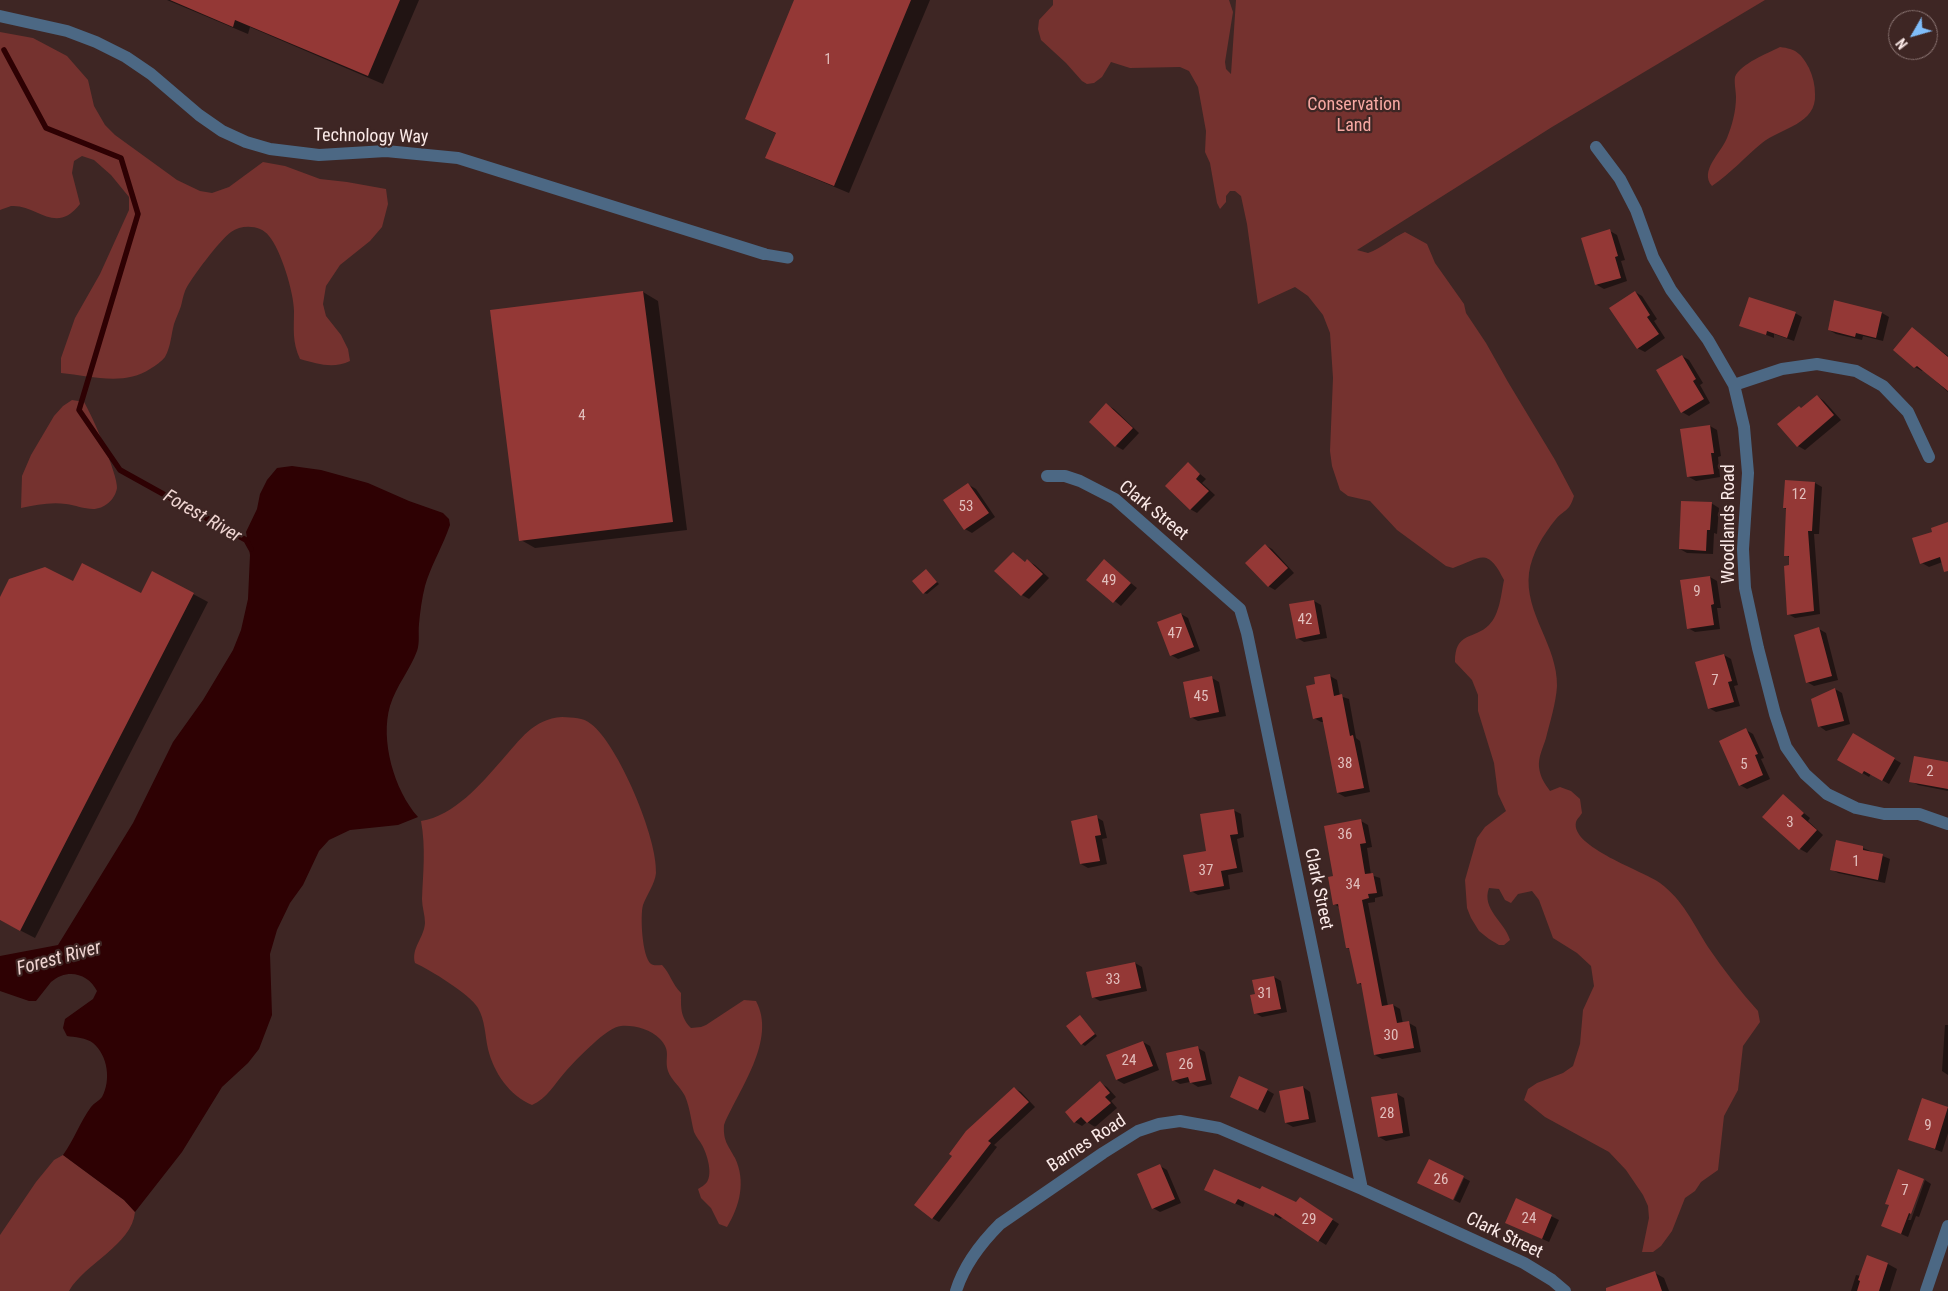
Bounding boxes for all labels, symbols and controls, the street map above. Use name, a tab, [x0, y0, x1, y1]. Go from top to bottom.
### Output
north arrow	[1888, 10, 1938, 60]
text: N	[1893, 35, 1911, 52]
house number: 1	[824, 51, 832, 69]
park label: Conservation Land	[1307, 94, 1401, 136]
street label: Technology Way	[313, 125, 429, 149]
house number: 4	[578, 407, 586, 425]
street label: Woodlands Road	[1718, 464, 1740, 584]
street label: Clark Street	[1114, 477, 1192, 545]
water label: Forest River	[159, 486, 245, 548]
house number: 12	[1792, 486, 1806, 504]
house number: 53	[959, 498, 973, 516]
house number: 49	[1102, 572, 1116, 590]
house number: 9	[1693, 583, 1701, 601]
house number: 42	[1298, 611, 1312, 629]
house number: 47	[1168, 625, 1182, 643]
house number: 7	[1711, 672, 1719, 690]
house number: 45	[1194, 688, 1208, 706]
house number: 38	[1338, 755, 1352, 773]
house number: 5	[1740, 756, 1748, 774]
house number: 2	[1926, 763, 1934, 781]
house number: 3	[1786, 814, 1794, 832]
house number: 36	[1338, 826, 1352, 844]
street label: Clark Street	[1299, 846, 1337, 932]
house number: 1	[1852, 853, 1860, 871]
house number: 37	[1199, 862, 1213, 880]
house number: 34	[1346, 876, 1360, 894]
water label: Forest River	[14, 937, 104, 981]
house number: 33	[1106, 971, 1120, 989]
house number: 31	[1258, 985, 1272, 1003]
house number: 30	[1384, 1027, 1398, 1045]
house number: 24	[1122, 1052, 1136, 1070]
house number: 26	[1179, 1056, 1193, 1074]
house number: 28	[1380, 1105, 1394, 1123]
street label: Barnes Road	[1044, 1111, 1130, 1177]
house number: 9	[1924, 1117, 1932, 1135]
house number: 26	[1434, 1171, 1448, 1189]
house number: 7	[1901, 1182, 1909, 1200]
street label: Clark Street	[1462, 1208, 1546, 1264]
house number: 24	[1522, 1210, 1536, 1228]
house number: 29	[1302, 1211, 1316, 1229]

